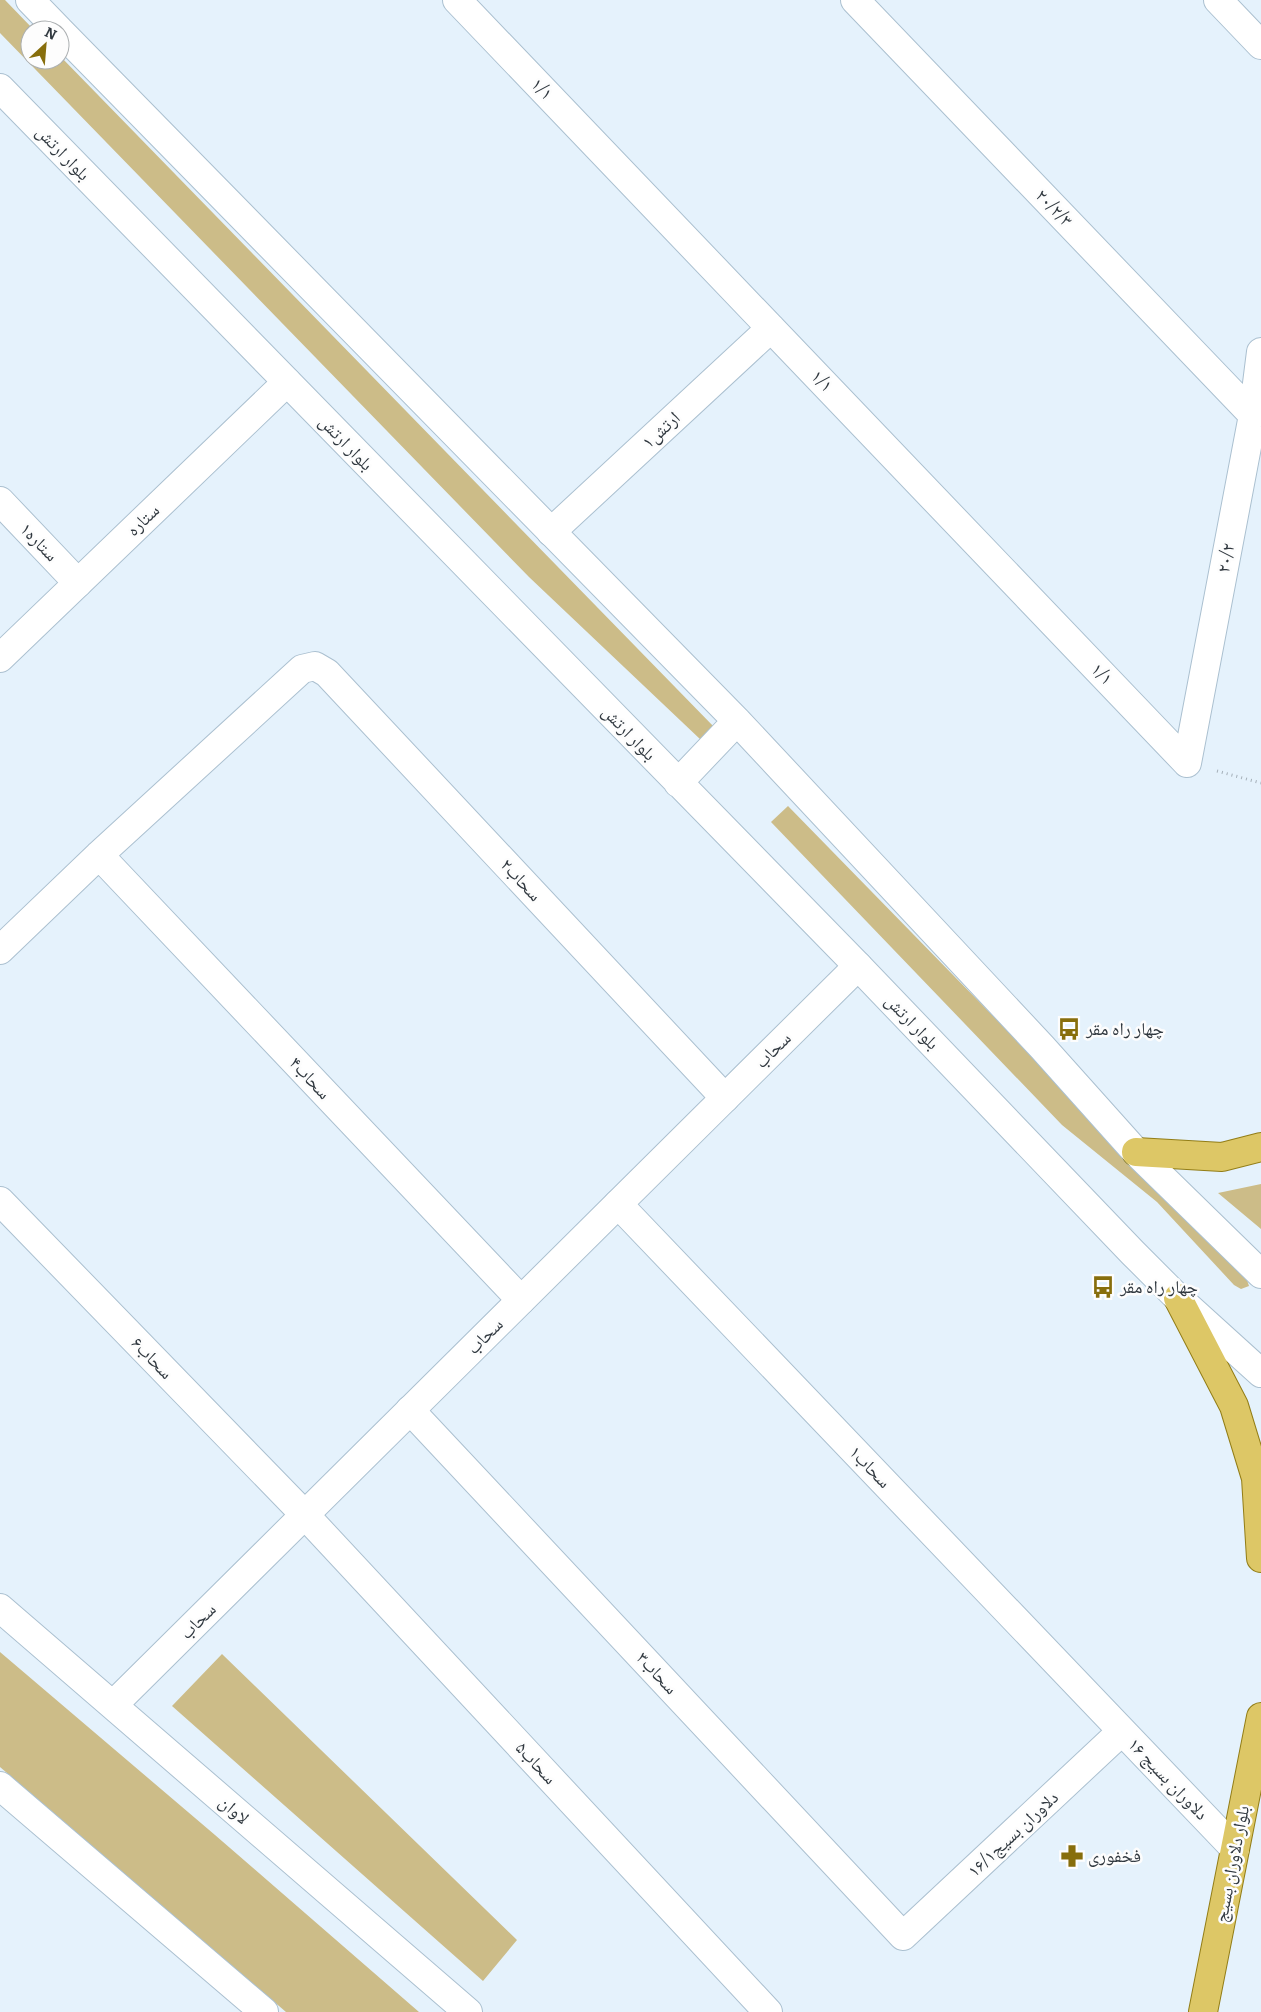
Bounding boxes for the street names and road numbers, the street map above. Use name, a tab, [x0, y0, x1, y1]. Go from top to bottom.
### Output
street label: ۱/۱	[527, 74, 557, 104]
street label: بلوار ارتش	[31, 121, 95, 185]
street label: ۲۰/۲/۳	[1031, 185, 1077, 231]
street label: ۱/۱	[807, 366, 837, 396]
street label: ارتش۱	[637, 407, 685, 453]
street label: بلوار ارتش	[314, 411, 378, 475]
street label: ستاره	[122, 499, 164, 541]
street label: ۱ستاره	[15, 518, 63, 566]
street label: ۲۰/۲	[1212, 541, 1240, 575]
street label: ۱/۱	[1087, 659, 1117, 689]
street label: بلوار ارتش	[597, 701, 661, 765]
street label: ۲سحاب	[496, 854, 546, 906]
street label: بلوار ارتش	[880, 990, 944, 1054]
street label: سحاب	[750, 1027, 796, 1073]
street label: ۴سحاب	[285, 1052, 335, 1104]
street label: سحاب	[462, 1313, 508, 1359]
street label: ۶سحاب	[127, 1332, 177, 1384]
street label: ۱سحاب	[845, 1441, 895, 1493]
street label: سحاب	[175, 1598, 221, 1644]
street label: ۳سحاب	[632, 1647, 682, 1699]
street label: دلاوران بسیج ۱۶	[1123, 1733, 1213, 1825]
street label: ۵سحاب	[511, 1737, 561, 1789]
street label: دلاوران بسیج۱۶/۱	[963, 1786, 1064, 1882]
street label: لاوان	[214, 1791, 254, 1829]
street label: بلوار دلاوران بسیج	[1210, 1804, 1255, 1924]

